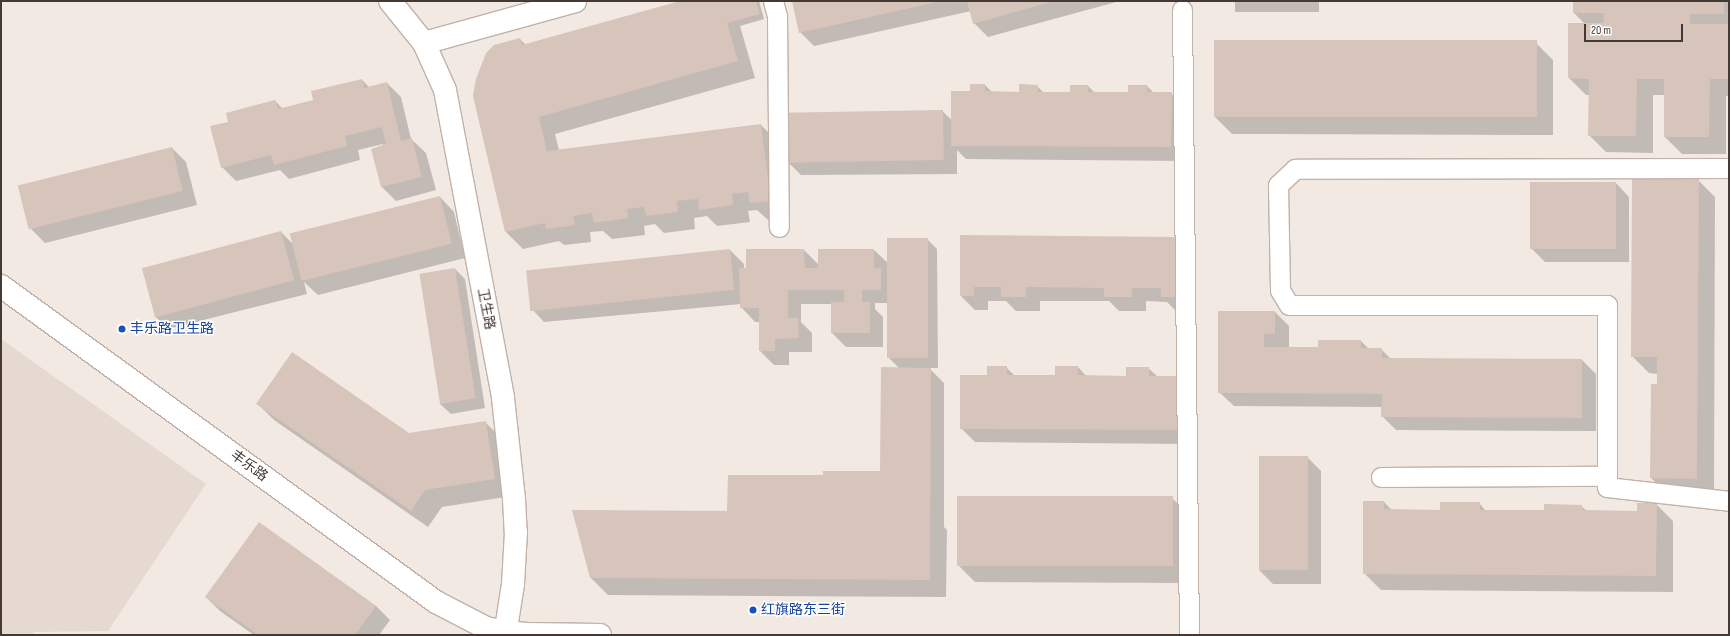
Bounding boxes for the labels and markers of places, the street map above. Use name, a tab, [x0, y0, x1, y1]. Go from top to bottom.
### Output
place label: 丰乐路卫生路	[130, 321, 214, 337]
marker: 丰乐路卫生路	[117, 324, 127, 334]
place label: 红旗路东三街	[761, 602, 845, 618]
marker: 红旗路东三街	[748, 605, 758, 615]

